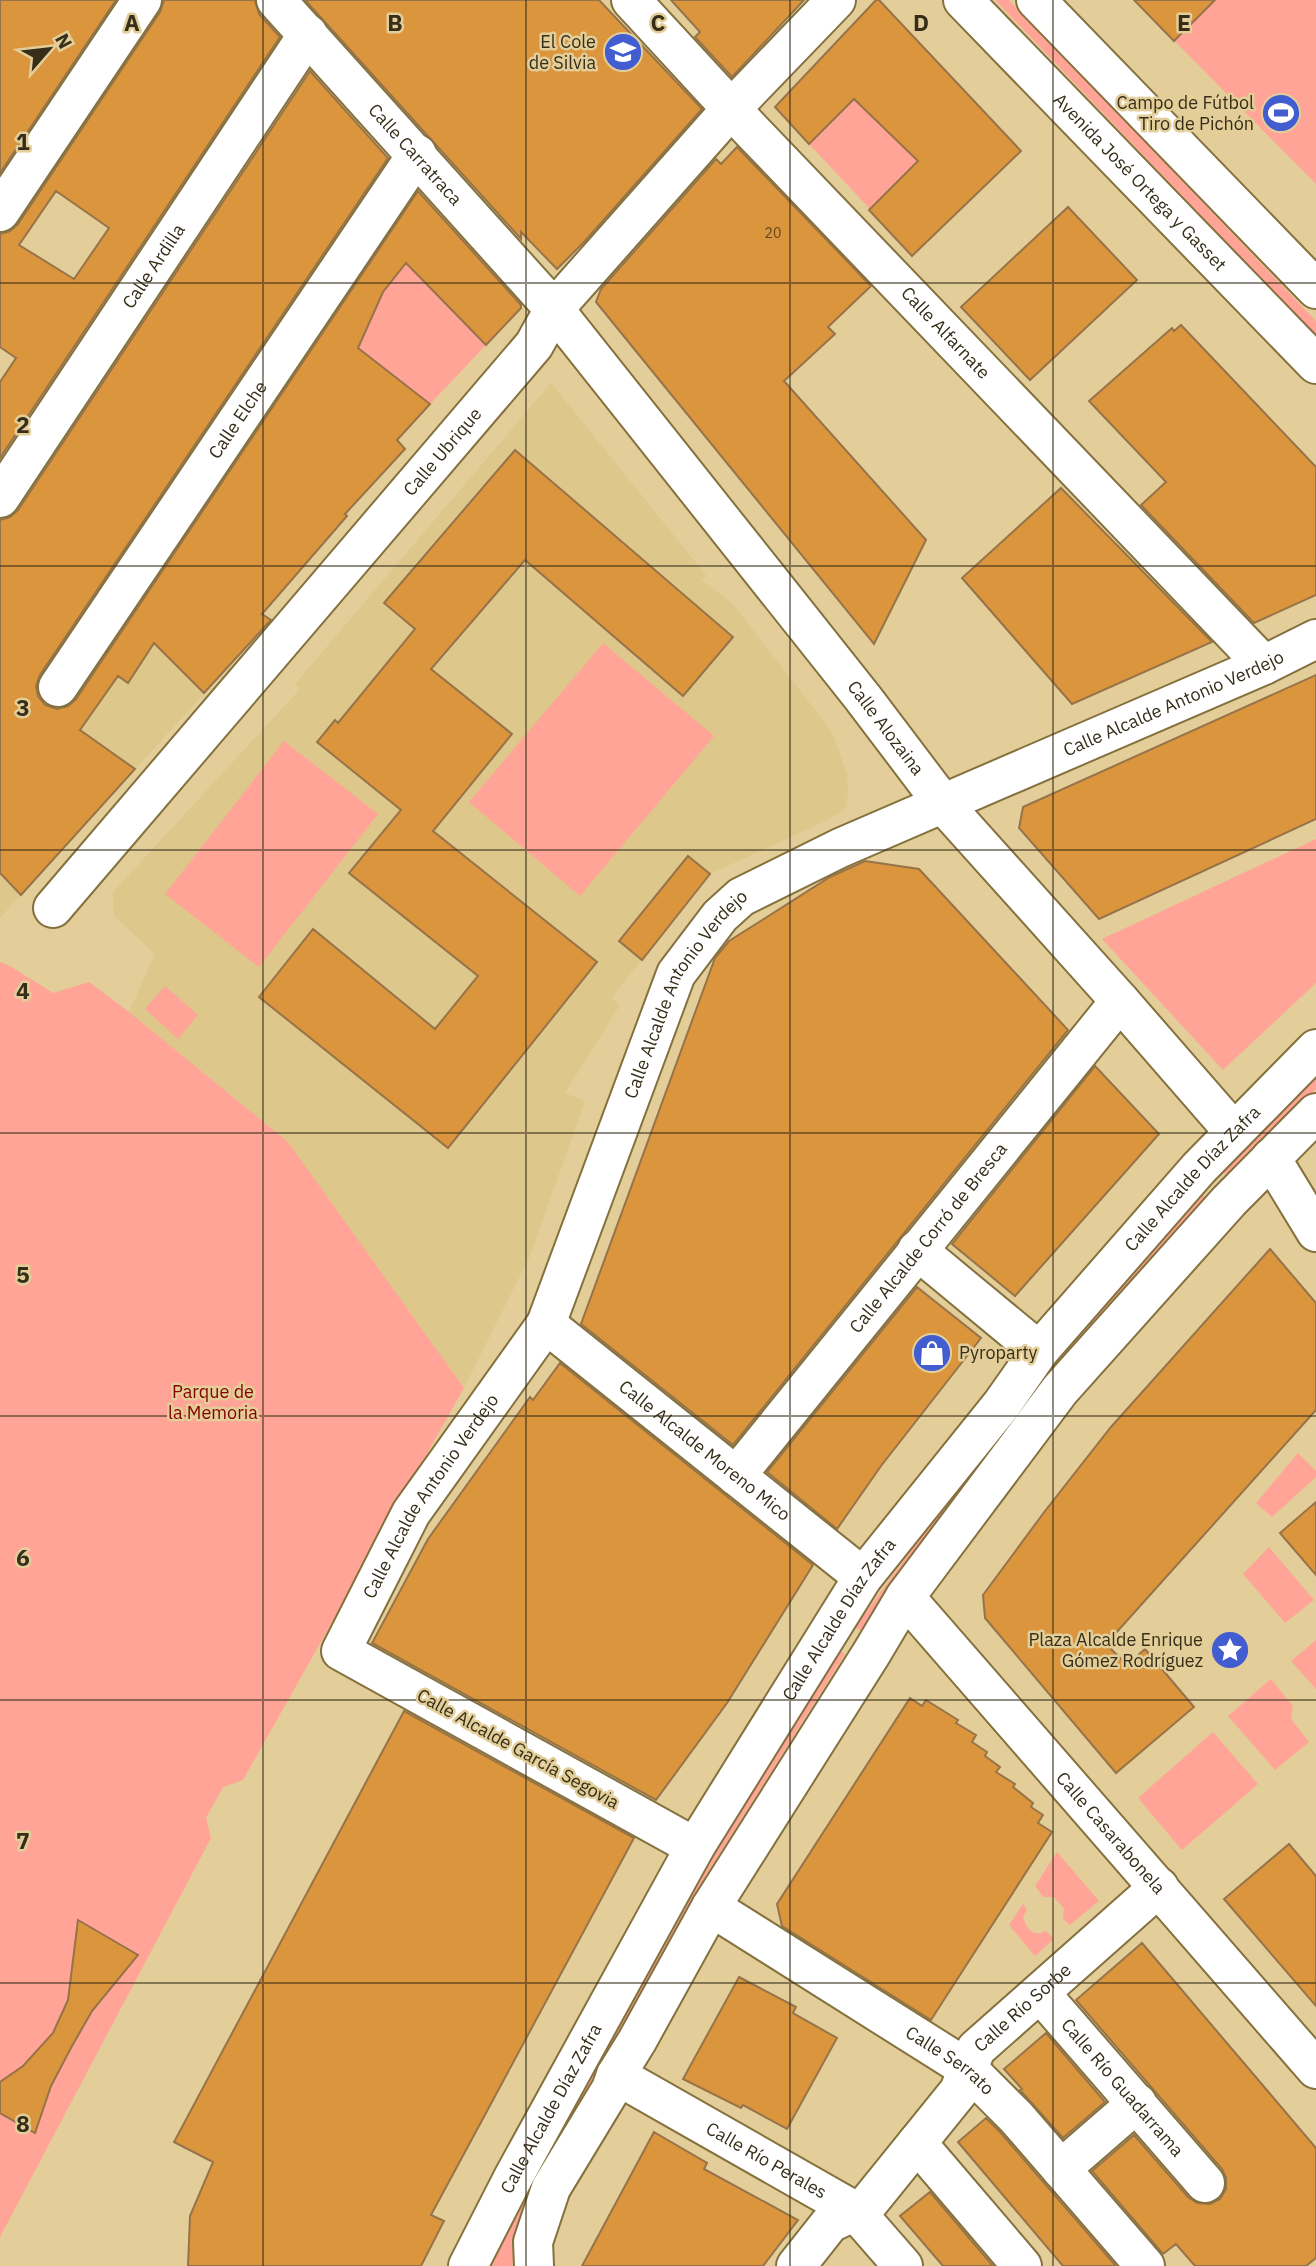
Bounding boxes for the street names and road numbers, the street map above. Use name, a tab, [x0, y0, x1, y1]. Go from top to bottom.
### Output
street label: Avenida José Ortega y Gasset	[1049, 88, 1232, 276]
street label: Calle Carratraca	[364, 98, 468, 210]
street label: Calle Ardilla	[117, 219, 190, 313]
street label: Calle Alfarnate	[896, 282, 996, 384]
street label: Calle Elche	[203, 376, 272, 463]
street label: Calle Ubrique	[398, 402, 487, 500]
street label: Calle Alcalde Antonio Verdejo	[1060, 645, 1287, 761]
street label: Calle Alozaina	[842, 676, 930, 780]
street label: Calle Alcalde Antonio Verdejo	[619, 885, 752, 1102]
street label: Calle Alcalde Díaz Zafra	[1119, 1100, 1265, 1256]
street label: Calle Alcalde Corró de Bresca	[844, 1138, 1012, 1338]
street label: Calle Alcalde Moreno Mico	[614, 1375, 795, 1526]
street label: Calle Alcalde Antonio Verdejo	[358, 1389, 504, 1602]
street label: Calle Alcalde Díaz Zafra	[777, 1533, 901, 1705]
street label: Calle Alcalde García Segovia	[413, 1683, 624, 1814]
street label: Calle Casarabonela	[1051, 1767, 1171, 1899]
street label: Calle Río Sorbe	[969, 1958, 1076, 2057]
street label: Calle Río Guadarrama	[1056, 2013, 1189, 2161]
street label: Calle Alcalde Díaz Zafra	[495, 2019, 607, 2197]
street label: Calle Serrato	[901, 2021, 999, 2100]
street label: Calle Río Perales	[702, 2117, 831, 2204]

